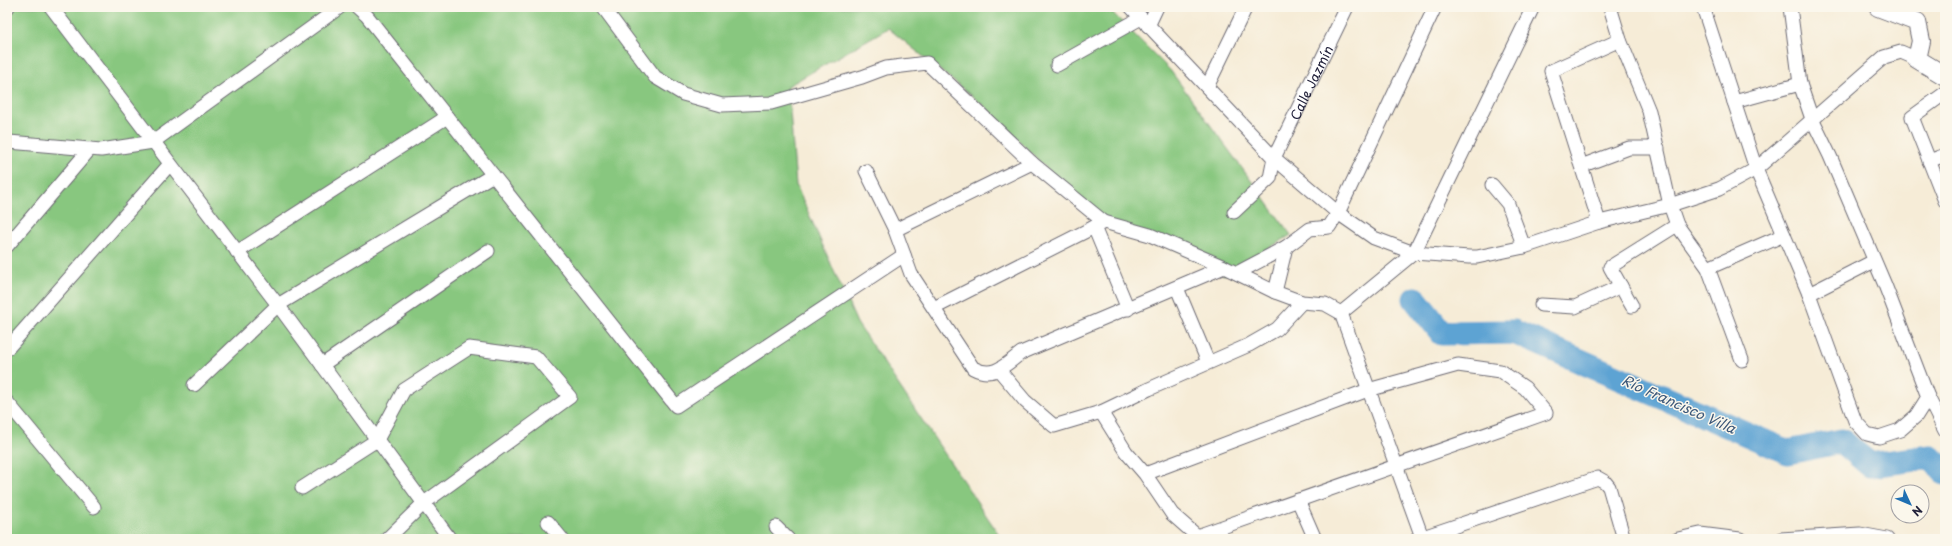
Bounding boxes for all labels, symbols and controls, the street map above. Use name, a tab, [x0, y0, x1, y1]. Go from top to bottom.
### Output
street label: Calle Jazmín	[1284, 42, 1337, 123]
water label: Río Francisco Villa	[1619, 369, 1740, 439]
north arrow	[1890, 484, 1930, 524]
text: N	[1908, 502, 1927, 521]

